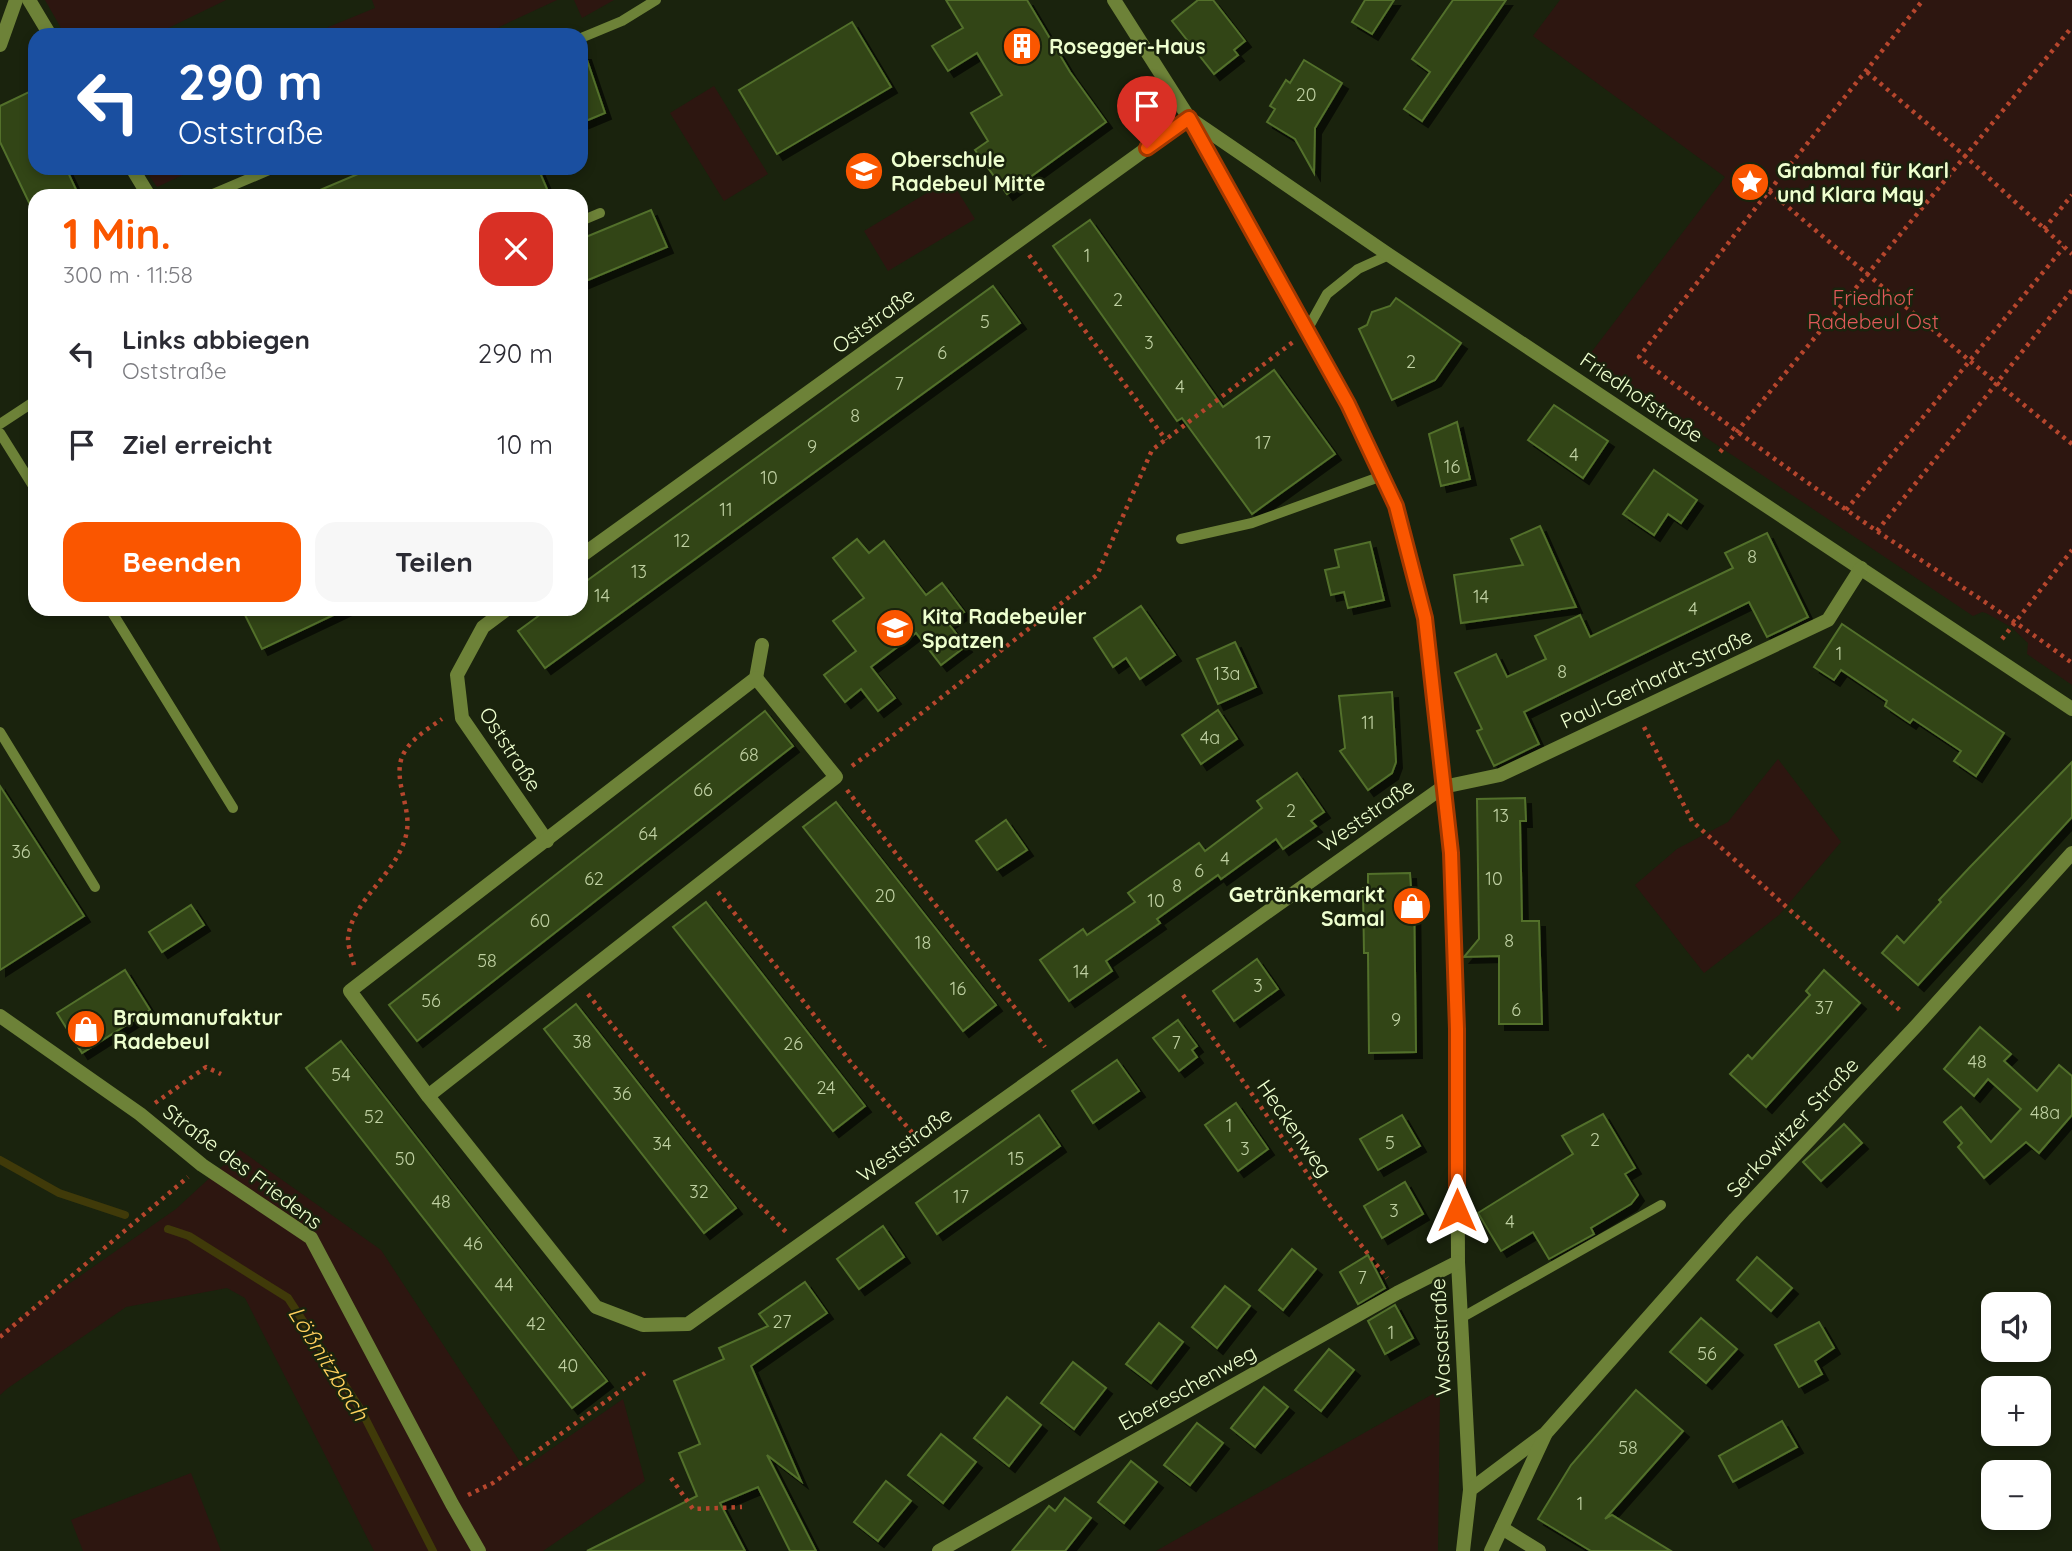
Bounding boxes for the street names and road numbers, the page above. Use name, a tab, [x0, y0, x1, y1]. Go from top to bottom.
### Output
street label: Oststraße	[827, 281, 919, 359]
street label: Friedhofstraße	[1575, 346, 1709, 448]
street label: Paul-Gerhardt-Straße	[1556, 622, 1756, 734]
street label: Oststraße	[474, 702, 548, 796]
street label: Weststraße	[1313, 772, 1419, 858]
street label: Serkowitzer Straße	[1720, 1052, 1864, 1202]
street label: Heckenweg	[1252, 1074, 1338, 1182]
street label: Straße des Friedens	[158, 1098, 328, 1234]
street label: Weststraße	[851, 1101, 957, 1187]
street label: Wasastraße	[1424, 1278, 1456, 1396]
street label: Ebereschenweg	[1114, 1338, 1260, 1436]

